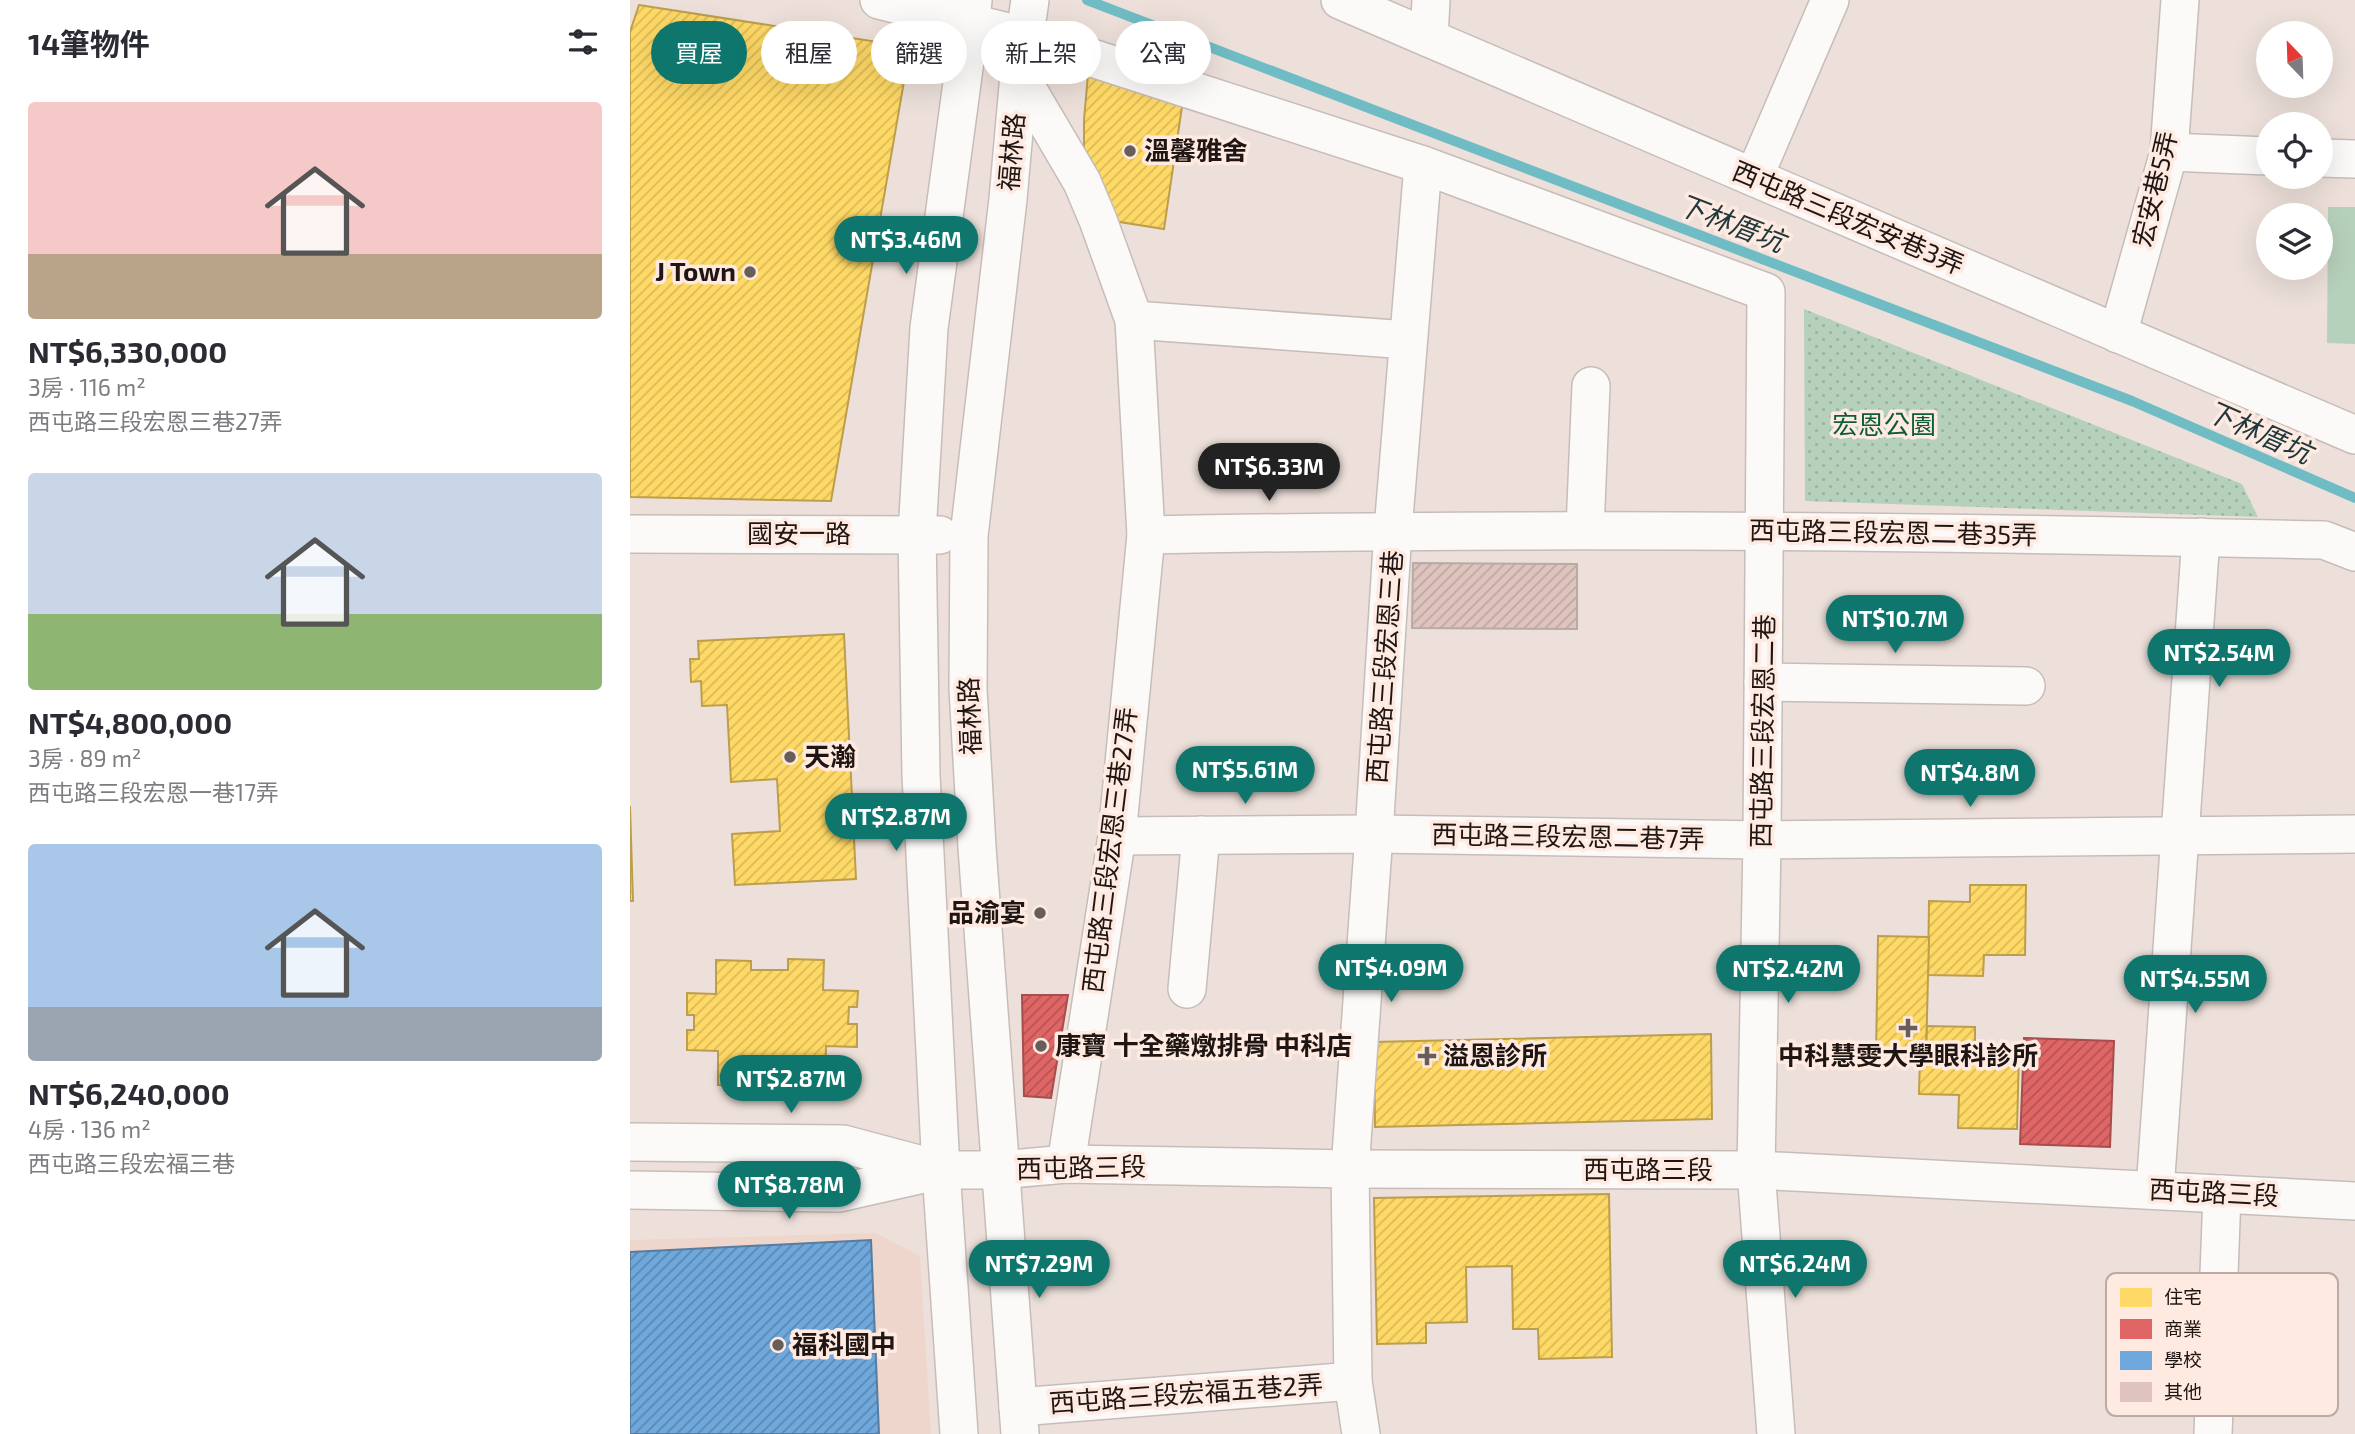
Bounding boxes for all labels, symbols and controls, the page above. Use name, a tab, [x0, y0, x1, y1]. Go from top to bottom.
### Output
chip: 買屋	[651, 21, 747, 84]
chip: 租屋	[761, 21, 857, 84]
chip: 篩選	[871, 21, 967, 84]
chip: 新上架	[981, 21, 1101, 84]
chip: 公寓	[1115, 21, 1211, 84]
north arrow	[2256, 21, 2333, 98]
map controls	[2256, 21, 2333, 280]
icon: filters	[564, 23, 602, 61]
text: 14筆物件	[28, 25, 150, 61]
street label: 福林路	[992, 112, 1029, 192]
button: locate	[2256, 112, 2333, 189]
street label: 宏安巷5弄	[2125, 128, 2182, 250]
place label: 溫馨雅舍	[1144, 134, 1248, 165]
marker: 溫馨雅舍	[1122, 143, 1138, 159]
icon: home	[252, 148, 378, 274]
street label: 西屯路三段宏安巷3弄	[1728, 154, 1969, 279]
water label: 下林厝坑	[1673, 186, 1793, 259]
button: layers	[2256, 203, 2333, 280]
pin: NT$3.46M	[834, 216, 978, 276]
text: NT$3.46M	[850, 225, 962, 253]
place label: J Town	[655, 255, 736, 286]
marker: J Town	[742, 264, 758, 280]
text: NT$6,330,000	[28, 333, 227, 369]
text: 3房 · 116 m²	[28, 373, 146, 401]
water label: 下林厝坑	[2201, 393, 2321, 471]
text: 西屯路三段宏恩三巷27弄	[28, 407, 283, 435]
park label: 宏恩公園	[1832, 408, 1936, 439]
pin: NT$6.33M	[1197, 444, 1341, 503]
text: NT$6.33M	[1214, 452, 1324, 480]
street label: 西屯路三段宏恩二巷35弄	[1749, 513, 2037, 550]
street label: 國安一路	[747, 517, 851, 548]
icon: home	[252, 519, 378, 645]
street label: 西屯路三段宏恩三巷	[1360, 549, 1407, 785]
pin: NT$10.7M	[1823, 596, 1967, 655]
text: NT$10.7M	[1842, 604, 1948, 632]
street label: 西屯路三段宏恩二巷	[1744, 614, 1779, 848]
pin: NT$2.54M	[2147, 630, 2291, 689]
text: NT$2.54M	[2163, 638, 2275, 666]
street label: 福林路	[952, 677, 985, 756]
text: NT$4,800,000	[28, 704, 232, 740]
street label: 西屯路三段宏恩三巷27弄	[1076, 705, 1141, 995]
place label: 天瀚	[804, 740, 856, 771]
text: 3房 · 89 m²	[28, 744, 141, 772]
pin: NT$5.61M	[1173, 746, 1317, 806]
marker: 天瀚	[782, 749, 798, 765]
pin: NT$4.8M	[1905, 750, 2035, 809]
text: NT$5.61M	[1192, 755, 1298, 783]
text: NT$4.8M	[1920, 758, 2020, 786]
text: 西屯路三段宏恩一巷17弄	[28, 778, 279, 806]
pin: NT$2.87M	[824, 794, 968, 853]
text: NT$2.87M	[841, 802, 951, 830]
street label: 西屯路三段宏恩二巷7弄	[1431, 818, 1705, 853]
icon: home	[252, 890, 378, 1016]
place label: 品渝宴	[948, 896, 1026, 927]
marker: 品渝宴	[1032, 905, 1048, 921]
pin: NT$4.09M	[1319, 944, 1463, 1004]
pin: NT$2.42M	[1716, 946, 1860, 1005]
text: NT$4.09M	[1334, 953, 1448, 981]
text: NT$2.42M	[1732, 954, 1844, 982]
pin: NT$4.55M	[2123, 956, 2267, 1015]
text: NT$4.55M	[2140, 964, 2250, 992]
marker: 中科慧雯大學眼科診所	[1898, 1018, 1918, 1038]
place label: 康寶 十全藥燉排骨 中科店	[1055, 1029, 1352, 1060]
marker: 康寶 十全藥燉排骨 中科店	[1033, 1038, 1049, 1054]
place label: 溢恩診所	[1443, 1039, 1547, 1070]
place label: 中科慧雯大學眼科診所	[1778, 1039, 2038, 1070]
marker: 溢恩診所	[1417, 1046, 1437, 1066]
pin: NT$2.87M	[719, 1056, 863, 1115]
text: NT$2.87M	[736, 1064, 846, 1092]
text: NT$6,240,000	[28, 1075, 230, 1111]
text: 4房 · 136 m²	[28, 1115, 151, 1143]
text: 西屯路三段宏福三巷	[28, 1149, 235, 1177]
street label: 西屯路三段	[1016, 1150, 1146, 1183]
street label: 西屯路三段	[1583, 1153, 1713, 1184]
pin: NT$8.78M	[717, 1162, 861, 1221]
text: NT$8.78M	[734, 1170, 844, 1198]
street label: 西屯路三段	[2148, 1173, 2280, 1210]
pin: NT$7.29M	[967, 1240, 1111, 1300]
pin: NT$6.24M	[1723, 1240, 1867, 1300]
text: NT$7.29M	[985, 1249, 1093, 1277]
text: NT$6.24M	[1739, 1249, 1851, 1277]
legend	[2106, 1273, 2338, 1416]
text: 住宅	[2164, 1285, 2202, 1308]
text: 商業	[2164, 1317, 2202, 1340]
place label: 福科國中	[792, 1328, 896, 1359]
marker: 福科國中	[770, 1337, 786, 1353]
text: 學校	[2164, 1348, 2202, 1371]
street label: 西屯路三段宏福五巷2弄	[1048, 1367, 1324, 1418]
text: 其他	[2164, 1380, 2202, 1403]

